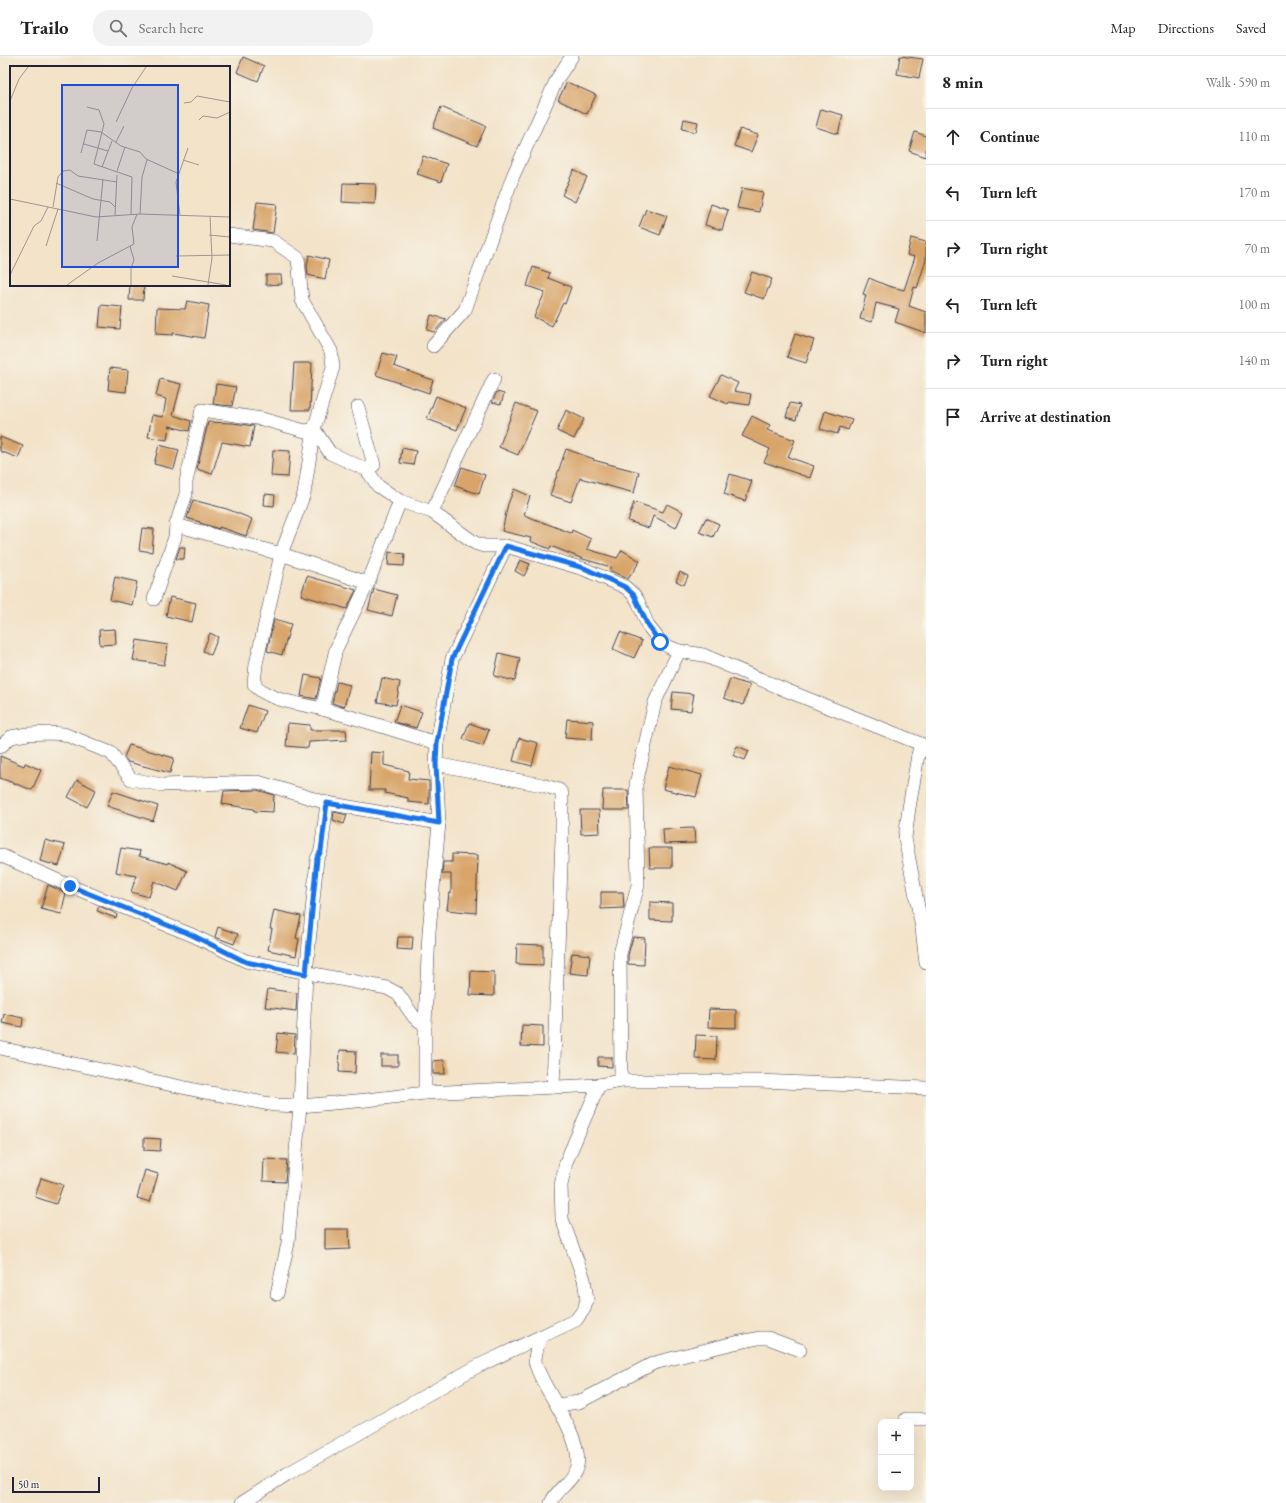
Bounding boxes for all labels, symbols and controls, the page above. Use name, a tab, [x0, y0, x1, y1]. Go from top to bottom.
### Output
search box	[93, 10, 373, 46]
text: Trailo	[20, 15, 69, 40]
icon: search	[107, 17, 129, 39]
text: Search here	[139, 18, 204, 37]
text: Map	[1110, 19, 1136, 37]
text: Directions	[1158, 19, 1214, 37]
text: Saved	[1236, 19, 1266, 37]
inset map	[10, 66, 230, 286]
text: 8 min	[942, 71, 983, 93]
text: Walk · 590 m	[1206, 74, 1270, 91]
icon: ahead	[942, 126, 964, 148]
text: Continue	[980, 127, 1040, 146]
text: 110 m	[1239, 128, 1270, 145]
icon: left	[942, 182, 964, 204]
text: Turn left	[980, 183, 1037, 202]
text: 170 m	[1239, 184, 1270, 201]
icon: right	[942, 238, 964, 260]
text: Turn right	[980, 239, 1048, 258]
text: 70 m	[1245, 240, 1270, 257]
icon: left	[942, 294, 964, 316]
text: Turn left	[980, 295, 1037, 314]
text: 100 m	[1239, 296, 1270, 313]
icon: right	[942, 350, 964, 372]
text: Turn right	[980, 351, 1048, 370]
text: 140 m	[1239, 352, 1270, 369]
icon: arrive	[942, 406, 964, 428]
text: Arrive at destination	[980, 407, 1111, 426]
route start	[651, 633, 669, 651]
route end	[61, 877, 79, 895]
map controls	[878, 1419, 914, 1491]
button: +	[878, 1419, 914, 1455]
button: −	[878, 1455, 914, 1491]
scale bar	[12, 1475, 100, 1494]
text: 50 m	[18, 1477, 39, 1491]

